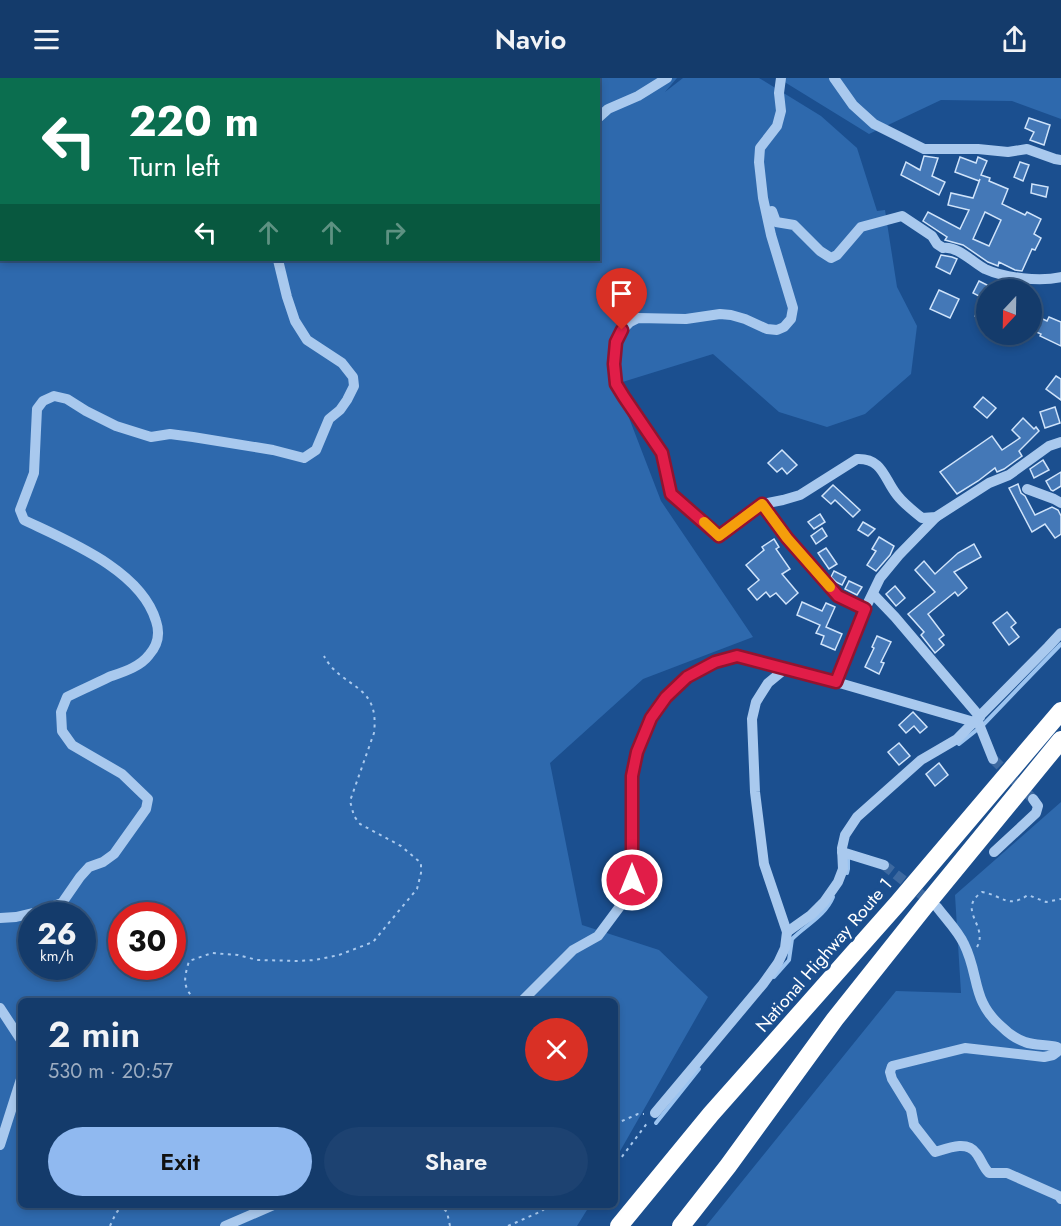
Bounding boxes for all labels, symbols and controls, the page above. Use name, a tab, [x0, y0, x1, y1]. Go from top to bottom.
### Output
text: Navio	[495, 20, 566, 59]
icon: menu	[30, 23, 63, 56]
icon: share	[998, 23, 1031, 56]
text: 220 m	[129, 91, 259, 152]
icon: left	[30, 102, 108, 180]
text: Turn left	[129, 147, 219, 186]
icon: left	[189, 216, 222, 249]
icon: ahead	[252, 216, 285, 249]
icon: ahead	[315, 216, 348, 249]
icon: right	[378, 216, 411, 249]
pin	[596, 268, 647, 330]
icon: arrive	[605, 277, 638, 310]
north arrow	[976, 279, 1042, 345]
map controls	[976, 279, 1042, 345]
position arrow	[600, 848, 664, 912]
street label: National Highway Route 1	[750, 872, 898, 1038]
speed limit sign: 30	[108, 902, 186, 980]
text: 26	[37, 912, 77, 955]
text: km/h	[40, 945, 74, 967]
text: 2 min	[48, 1008, 140, 1060]
button: close	[525, 1018, 588, 1081]
text: 530 m · 20:57	[48, 1057, 173, 1086]
button: Exit	[48, 1127, 312, 1196]
button: Share	[324, 1127, 588, 1196]

